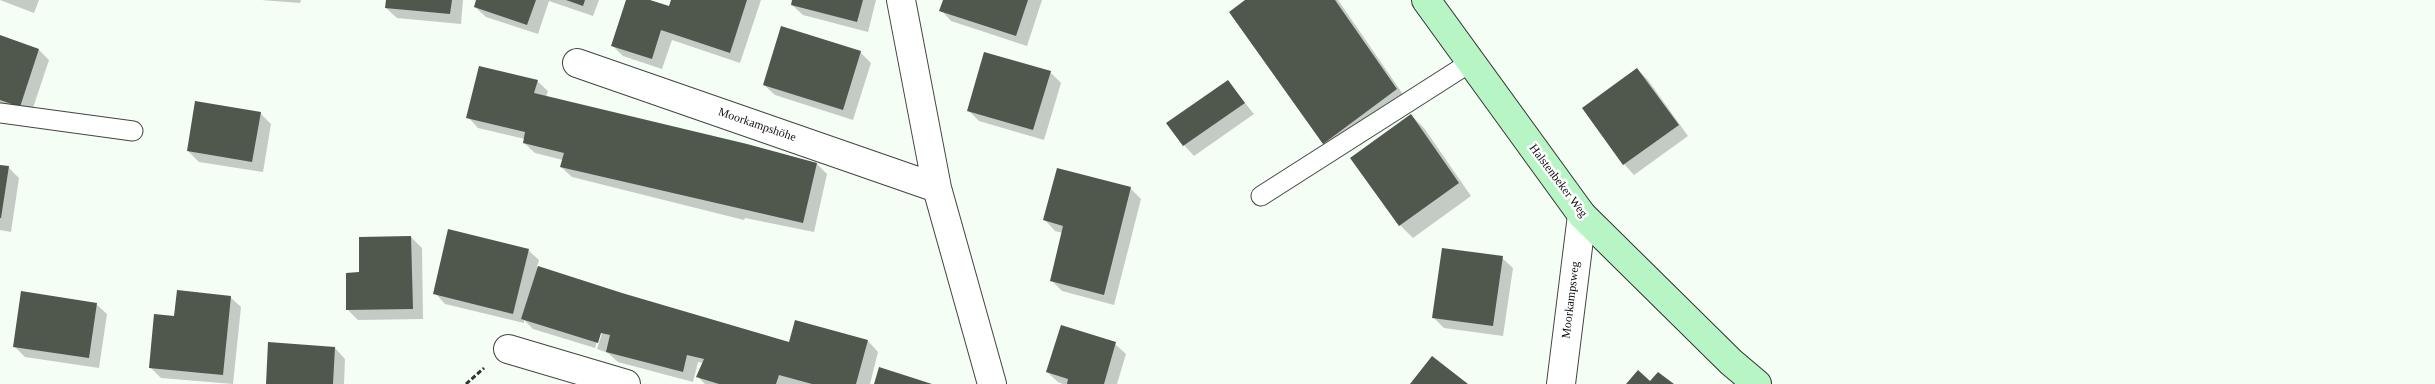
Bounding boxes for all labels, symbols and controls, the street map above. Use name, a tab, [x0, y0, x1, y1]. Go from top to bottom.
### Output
street label: Moorkampshöhe	[716, 105, 798, 145]
street label: Halstenbeker Weg	[1526, 142, 1590, 220]
street label: Moorkampsweg	[1559, 260, 1583, 340]

